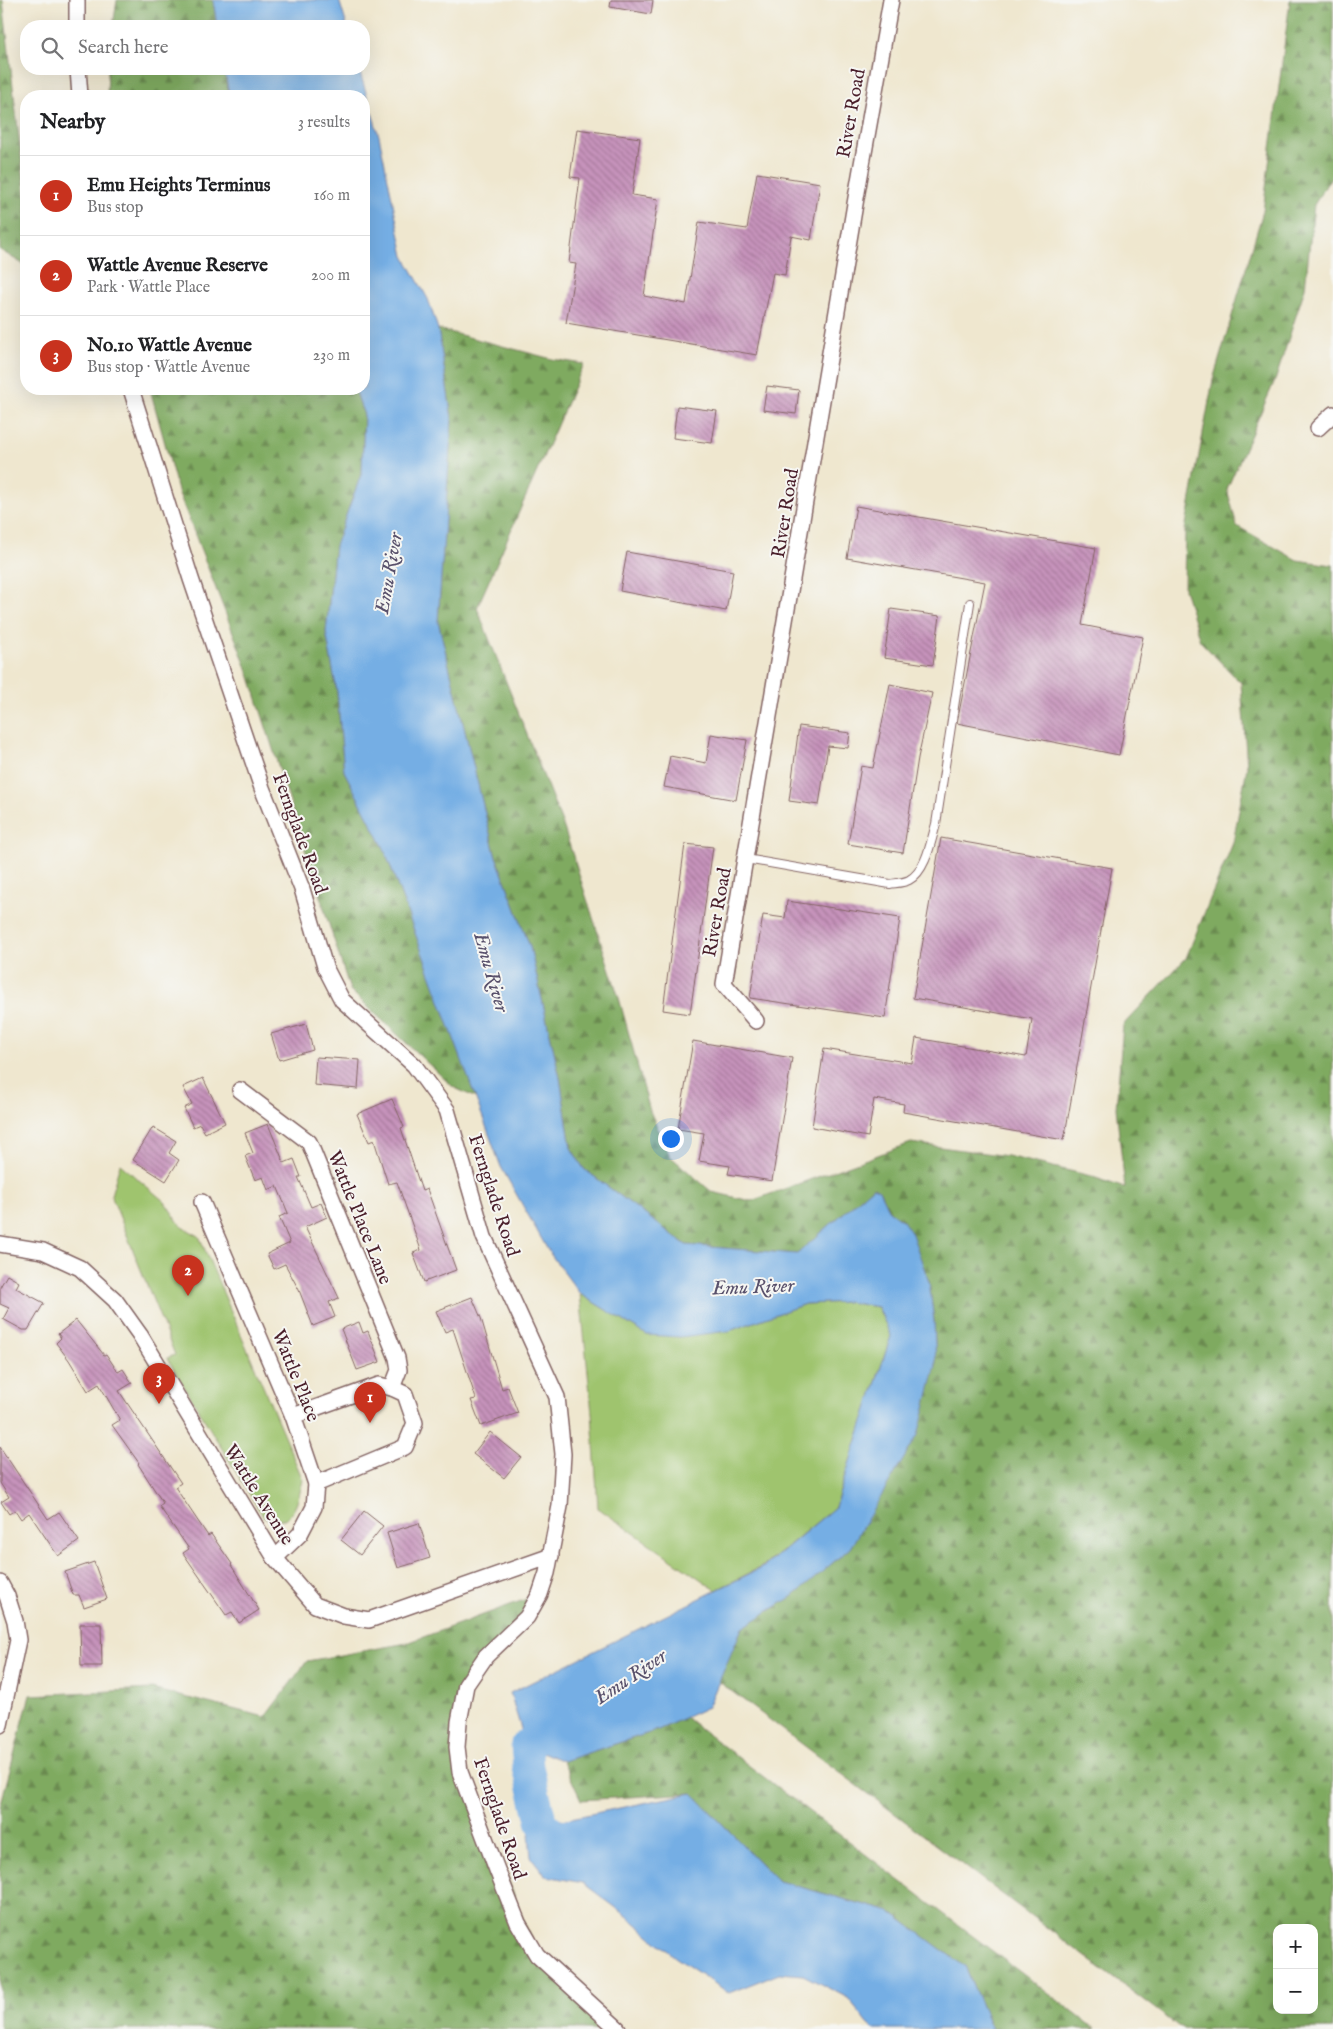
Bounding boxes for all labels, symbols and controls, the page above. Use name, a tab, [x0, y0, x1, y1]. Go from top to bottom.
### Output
search box	[20, 20, 370, 75]
icon: search	[38, 34, 66, 62]
text: Search here	[78, 36, 169, 60]
street label: River Road	[832, 66, 872, 160]
text: Nearby	[40, 109, 105, 136]
text: 3 results	[298, 113, 350, 133]
text: Emu Heights Terminus	[87, 174, 270, 198]
text: 1	[53, 186, 59, 206]
text: 160 m	[314, 186, 350, 206]
text: Bus stop	[87, 198, 143, 218]
text: Wattle Avenue Reserve	[87, 254, 268, 278]
text: 2	[52, 266, 60, 286]
text: 200 m	[311, 266, 350, 286]
text: Park · Wattle Place	[87, 278, 210, 298]
text: No.10 Wattle Avenue	[87, 334, 252, 358]
text: 3	[53, 346, 59, 366]
text: 230 m	[313, 346, 350, 366]
text: Bus stop · Wattle Avenue	[87, 358, 250, 378]
street label: River Road	[767, 466, 805, 560]
water label: Emu River	[370, 529, 409, 617]
street label: Fernglade Road	[266, 770, 332, 898]
street label: River Road	[698, 865, 738, 959]
water label: Emu River	[467, 929, 514, 1016]
your location	[658, 1126, 684, 1152]
street label: Fernglade Road	[462, 1131, 524, 1261]
street label: Wattle Place Lane	[321, 1147, 397, 1288]
pin: 2	[172, 1255, 204, 1296]
water label: Emu River	[711, 1274, 796, 1301]
street label: Wattle Place	[266, 1326, 325, 1426]
pin: 3	[143, 1363, 175, 1404]
pin: 1	[354, 1382, 386, 1423]
street label: Wattle Avenue	[218, 1440, 299, 1550]
water label: Emu River	[589, 1643, 673, 1711]
street label: Fernglade Road	[467, 1755, 531, 1884]
map controls	[1273, 1924, 1318, 2014]
button: +	[1273, 1924, 1318, 1969]
button: −	[1273, 1969, 1318, 2014]

